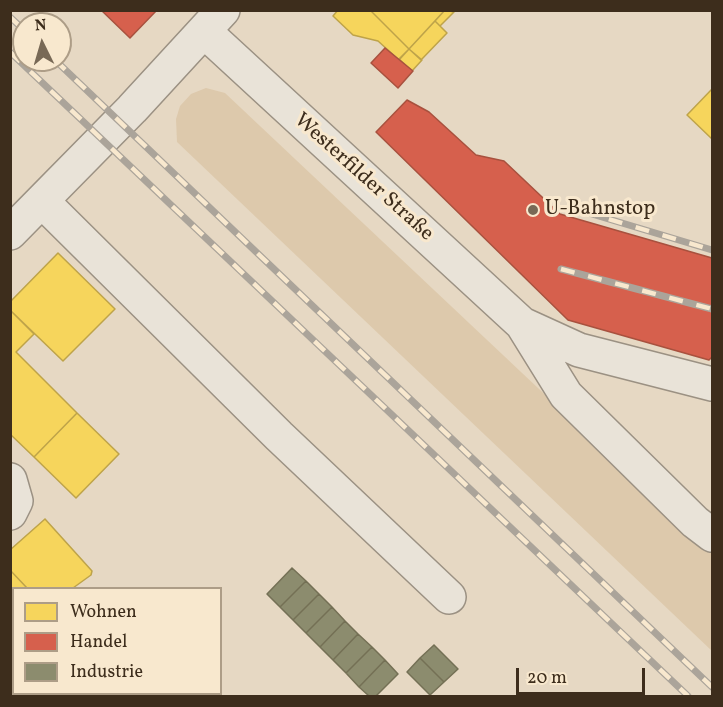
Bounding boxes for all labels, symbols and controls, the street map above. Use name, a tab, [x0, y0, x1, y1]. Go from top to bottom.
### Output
north arrow	[12, 12, 72, 72]
text: N	[34, 15, 47, 38]
street label: Westerfilder Straße	[288, 109, 438, 247]
place label: U-Bahnstop	[545, 197, 655, 223]
marker: U-Bahnstop	[526, 203, 540, 217]
legend	[12, 587, 222, 695]
text: Wohnen	[70, 600, 137, 625]
text: Handel	[70, 630, 127, 655]
scale bar	[519, 656, 648, 694]
text: Industrie	[70, 660, 143, 685]
text: 20 m	[527, 666, 567, 691]

